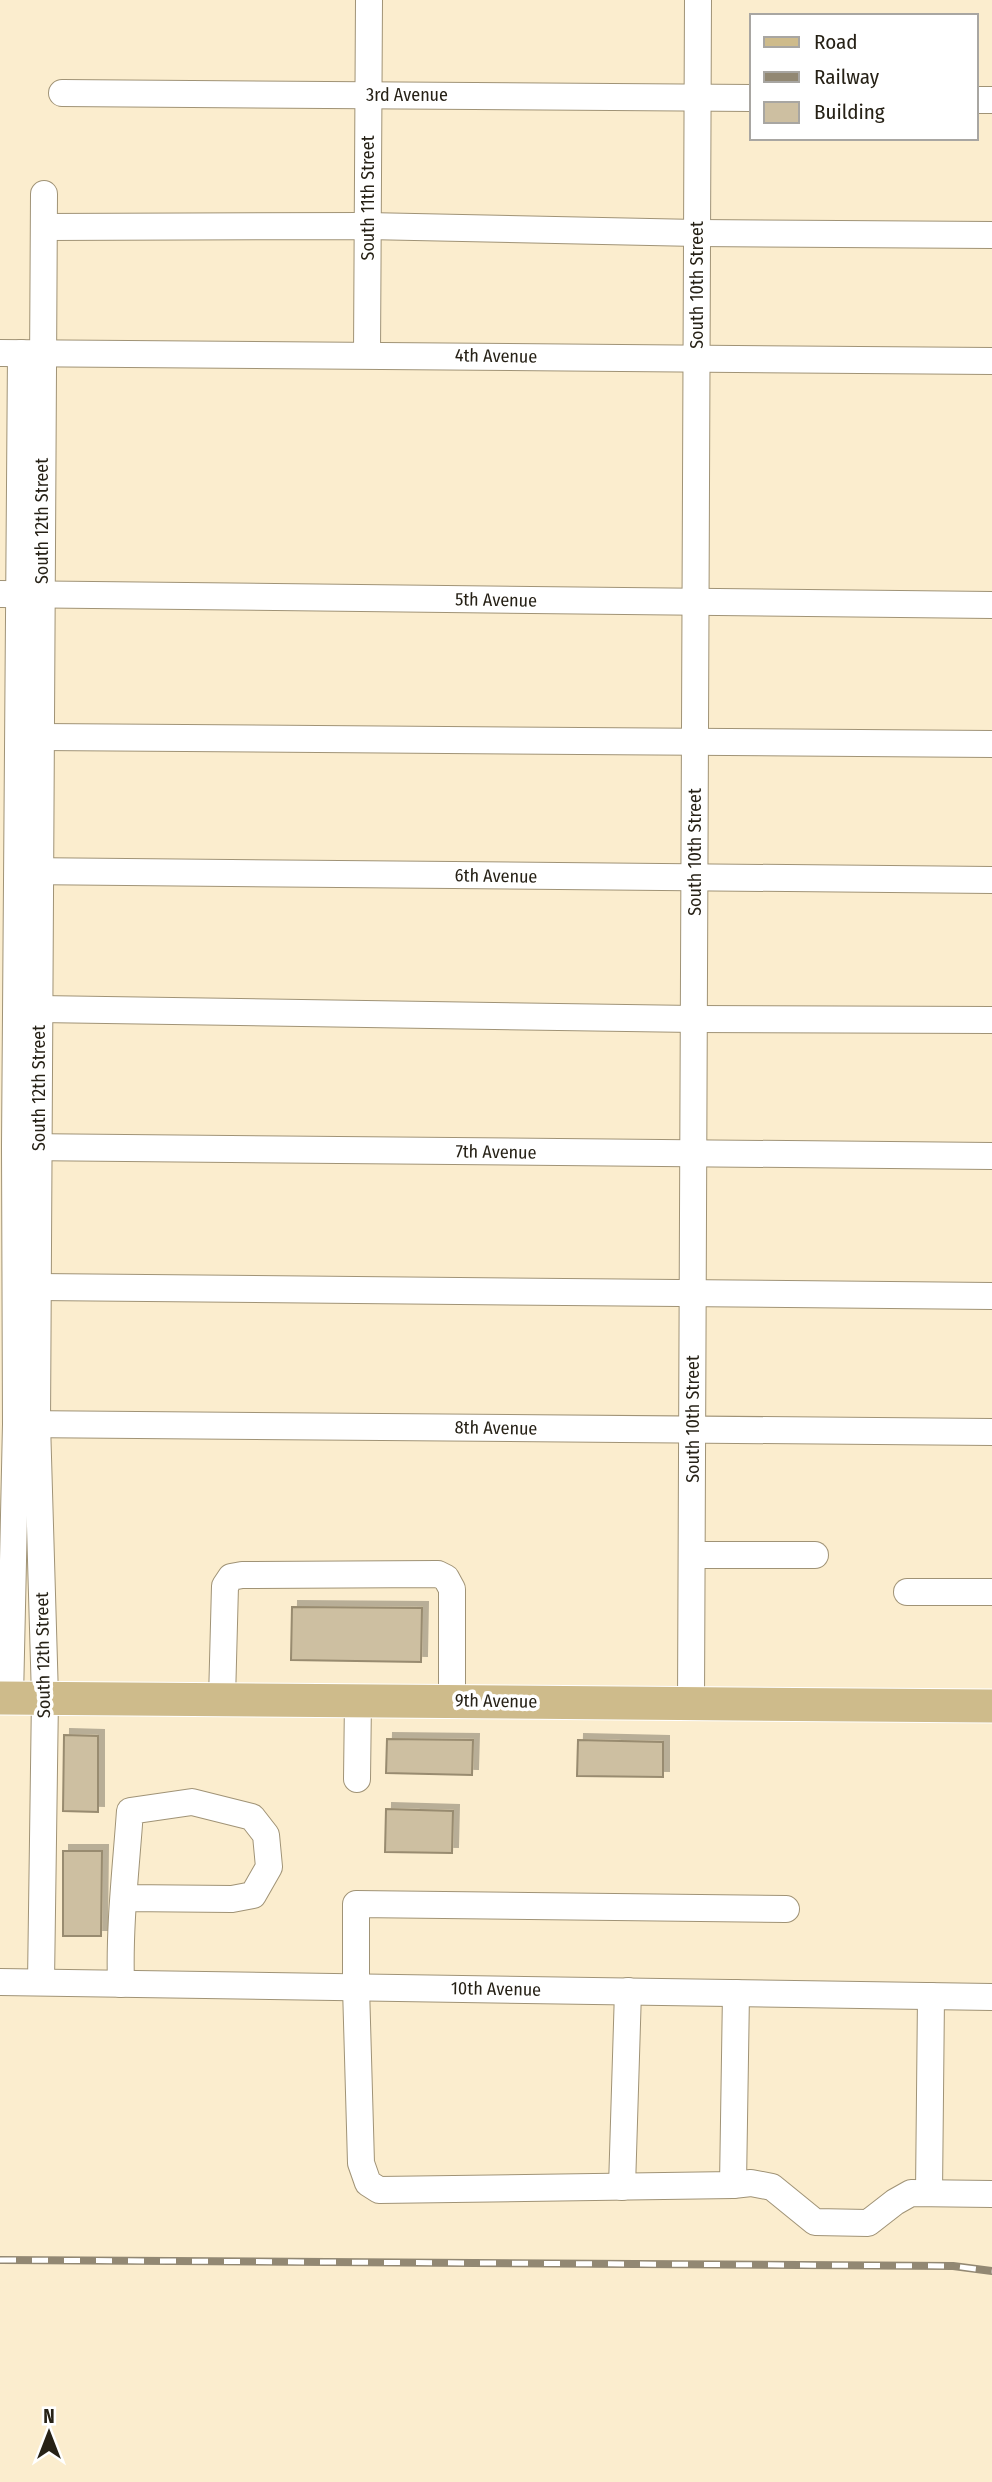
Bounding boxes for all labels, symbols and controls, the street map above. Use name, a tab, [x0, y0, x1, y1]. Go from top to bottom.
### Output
legend	[750, 14, 978, 140]
text: Road	[814, 29, 858, 55]
text: Railway	[814, 64, 880, 90]
street label: 3rd Avenue	[366, 84, 448, 106]
text: Building	[814, 99, 885, 125]
street label: South 11th Street	[357, 135, 379, 261]
street label: South 10th Street	[686, 221, 708, 349]
street label: 4th Avenue	[455, 344, 537, 368]
street label: South 12th Street	[31, 458, 53, 584]
street label: 5th Avenue	[455, 588, 537, 612]
street label: South 10th Street	[684, 788, 706, 916]
street label: 6th Avenue	[455, 864, 538, 888]
street label: South 12th Street	[28, 1025, 50, 1151]
street label: 7th Avenue	[455, 1140, 537, 1164]
street label: South 10th Street	[682, 1355, 704, 1483]
street label: 8th Avenue	[454, 1416, 538, 1440]
street label: South 12th Street	[31, 1592, 55, 1718]
street label: 9th Avenue	[455, 1689, 538, 1713]
street label: 10th Avenue	[451, 1977, 541, 2001]
north arrow	[14, 2398, 84, 2468]
text: N	[43, 2405, 55, 2428]

